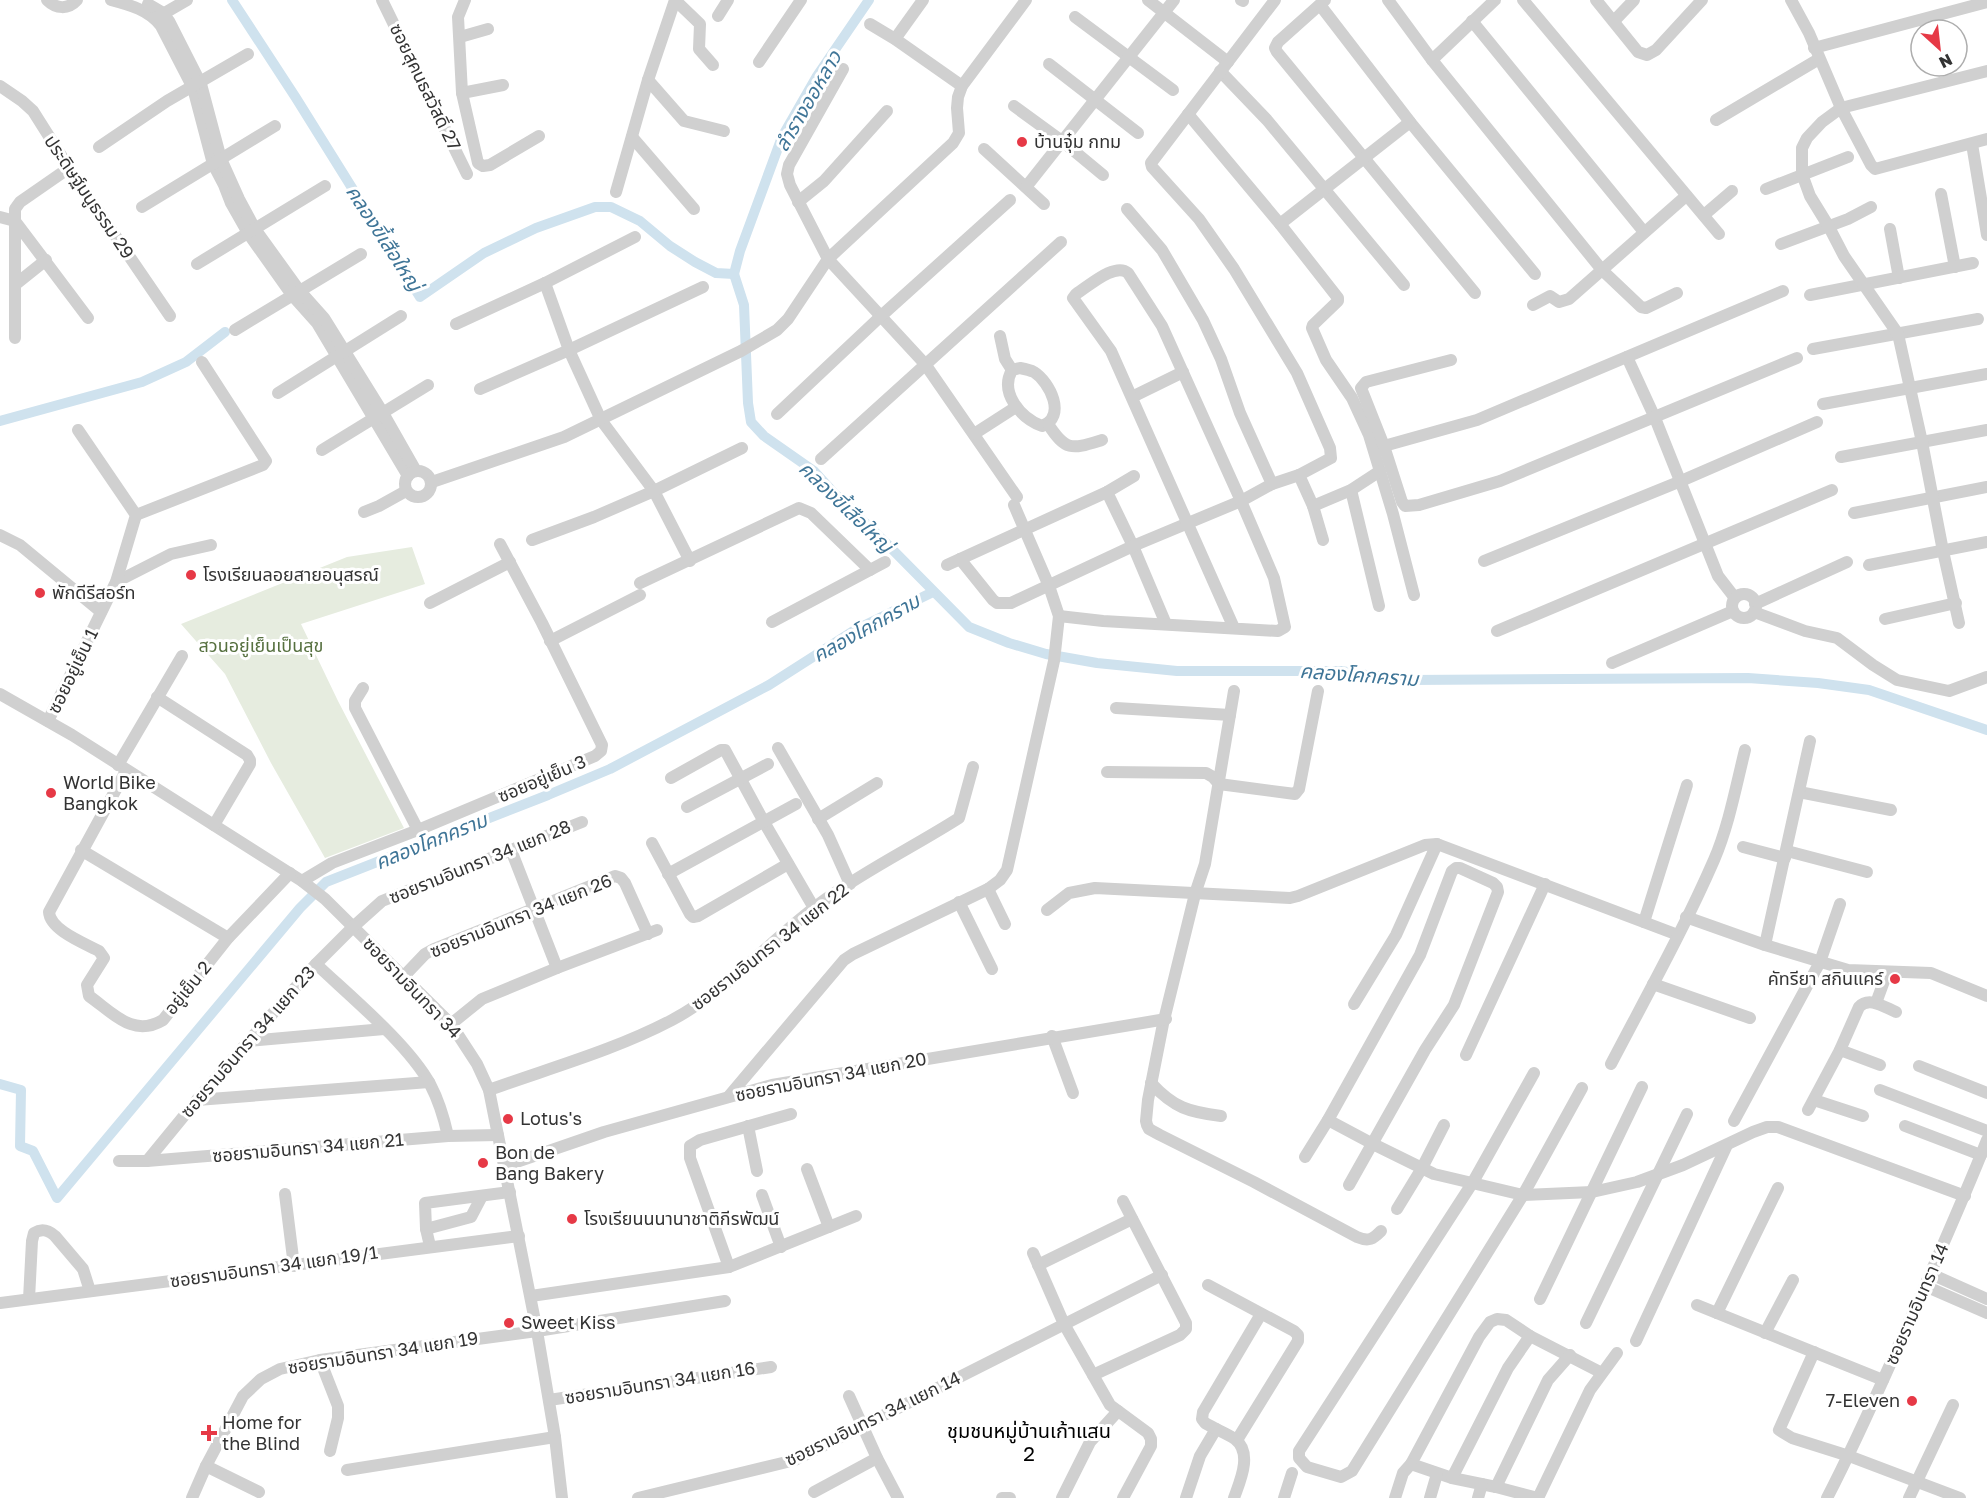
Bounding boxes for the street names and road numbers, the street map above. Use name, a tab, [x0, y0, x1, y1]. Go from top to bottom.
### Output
street label: ซอยสุคนธสวัสดิ์ 27	[385, 20, 466, 154]
street label: ประดิษฐ์มนูธรรม 29	[39, 130, 139, 264]
street label: ซอยอยู่เย็น 1	[42, 624, 104, 718]
street label: ซอยอยู่เย็น 3	[494, 750, 590, 808]
street label: ซอยรามอินทรา 34 แยก 28	[385, 814, 574, 908]
street label: ซอยรามอินทรา 34 แยก 26	[427, 869, 615, 962]
street label: ซอยรามอินทรา 34 แยก 22	[686, 878, 852, 1014]
street label: ซอยรามอินทรา 34	[359, 932, 467, 1043]
street label: อยู่เย็น 2	[159, 956, 217, 1020]
street label: ซอยรามอินทรา 34 แยก 23	[175, 961, 319, 1122]
street label: ซอยรามอินทรา 34 แยก 20	[733, 1047, 928, 1105]
street label: ซอยรามอินทรา 34 แยก 21	[211, 1128, 405, 1166]
street label: ซอยรามอินทรา 14	[1879, 1239, 1953, 1368]
street label: ซอยรามอินทรา 34 แยก 19/1	[168, 1240, 380, 1292]
street label: ซอยรามอินทรา 34 แยก 19	[286, 1326, 480, 1378]
street label: ซอยรามอินทรา 34 แยก 16	[563, 1356, 757, 1408]
street label: ซอยรามอินทรา 34 แยก 14	[781, 1366, 964, 1470]

